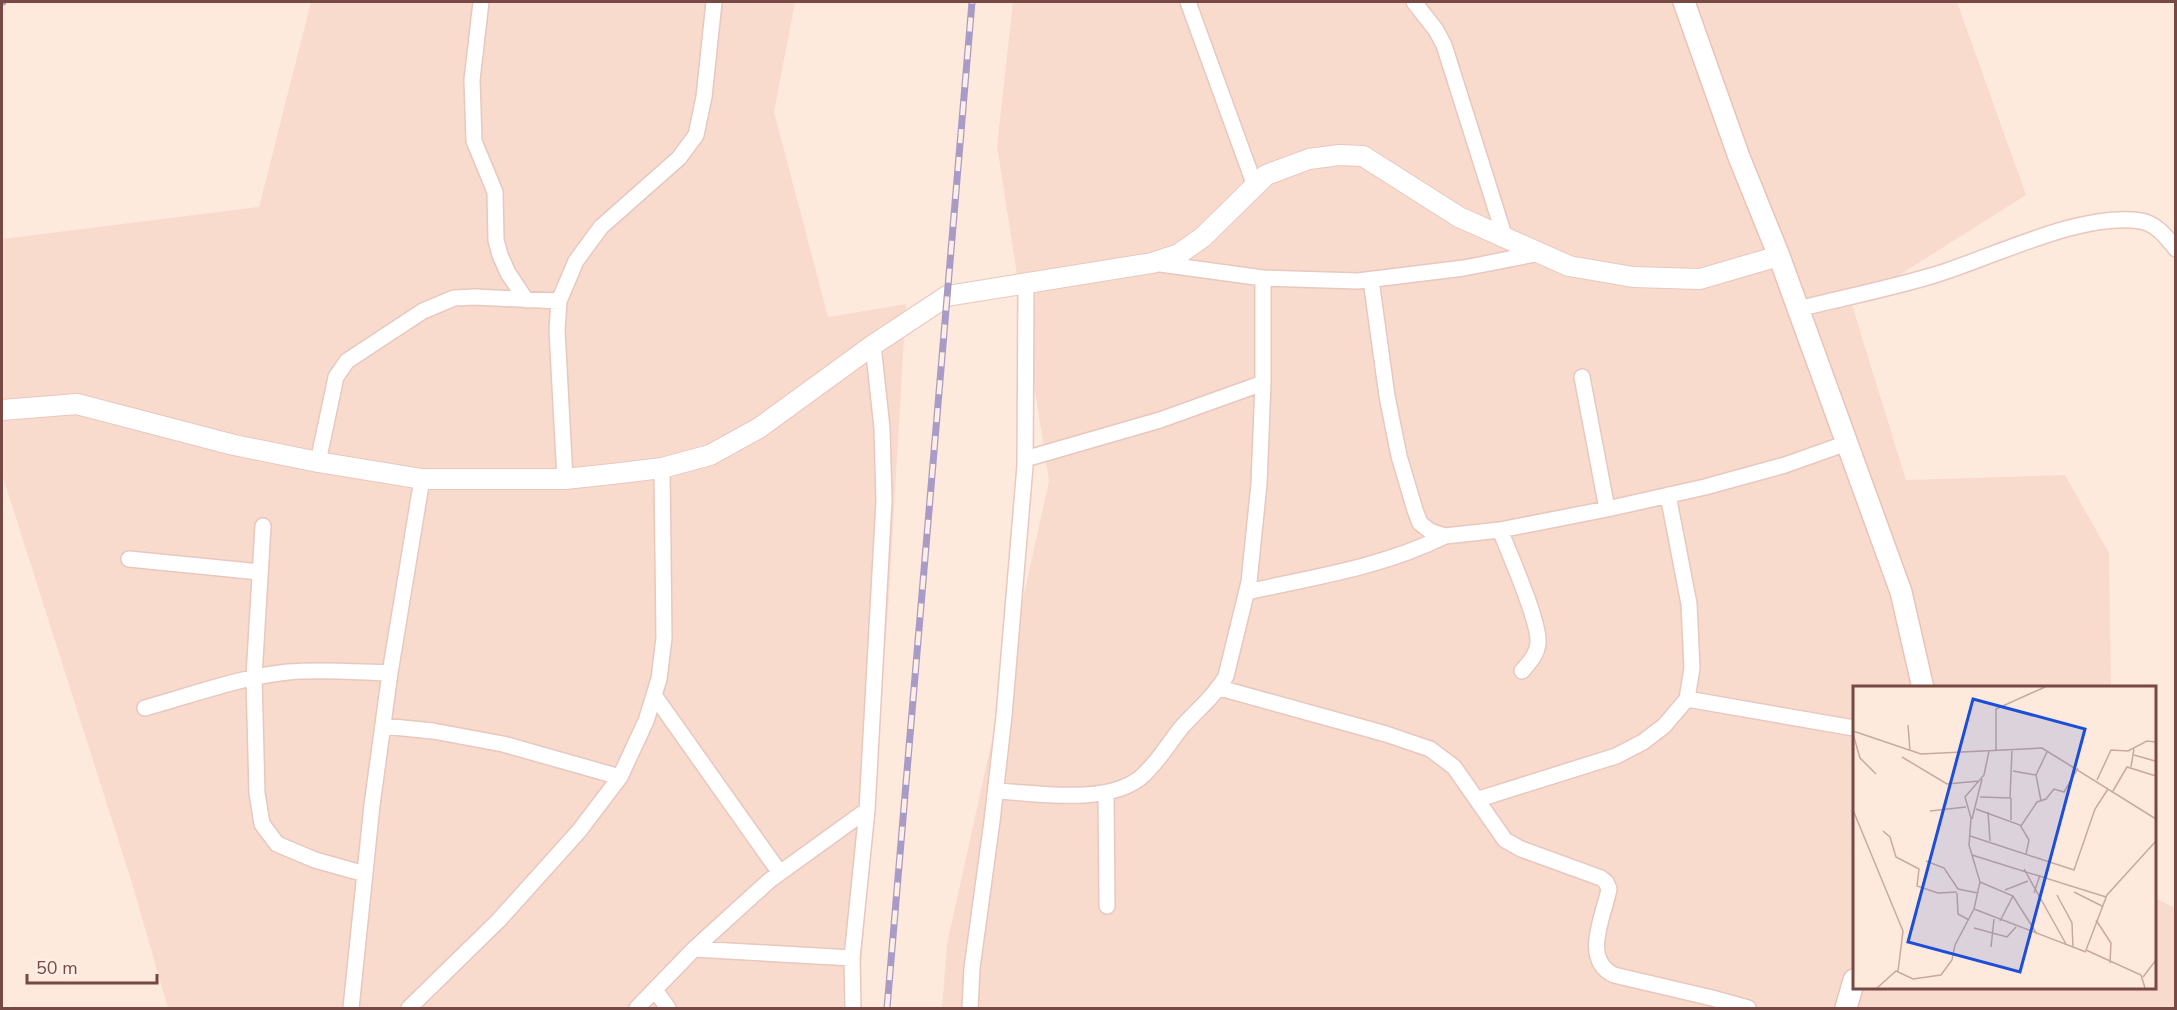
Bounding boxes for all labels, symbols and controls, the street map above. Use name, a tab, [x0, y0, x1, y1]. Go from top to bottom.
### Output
inset map	[1853, 686, 2156, 989]
scale bar	[27, 947, 158, 985]
text: 50 m	[36, 956, 78, 980]

